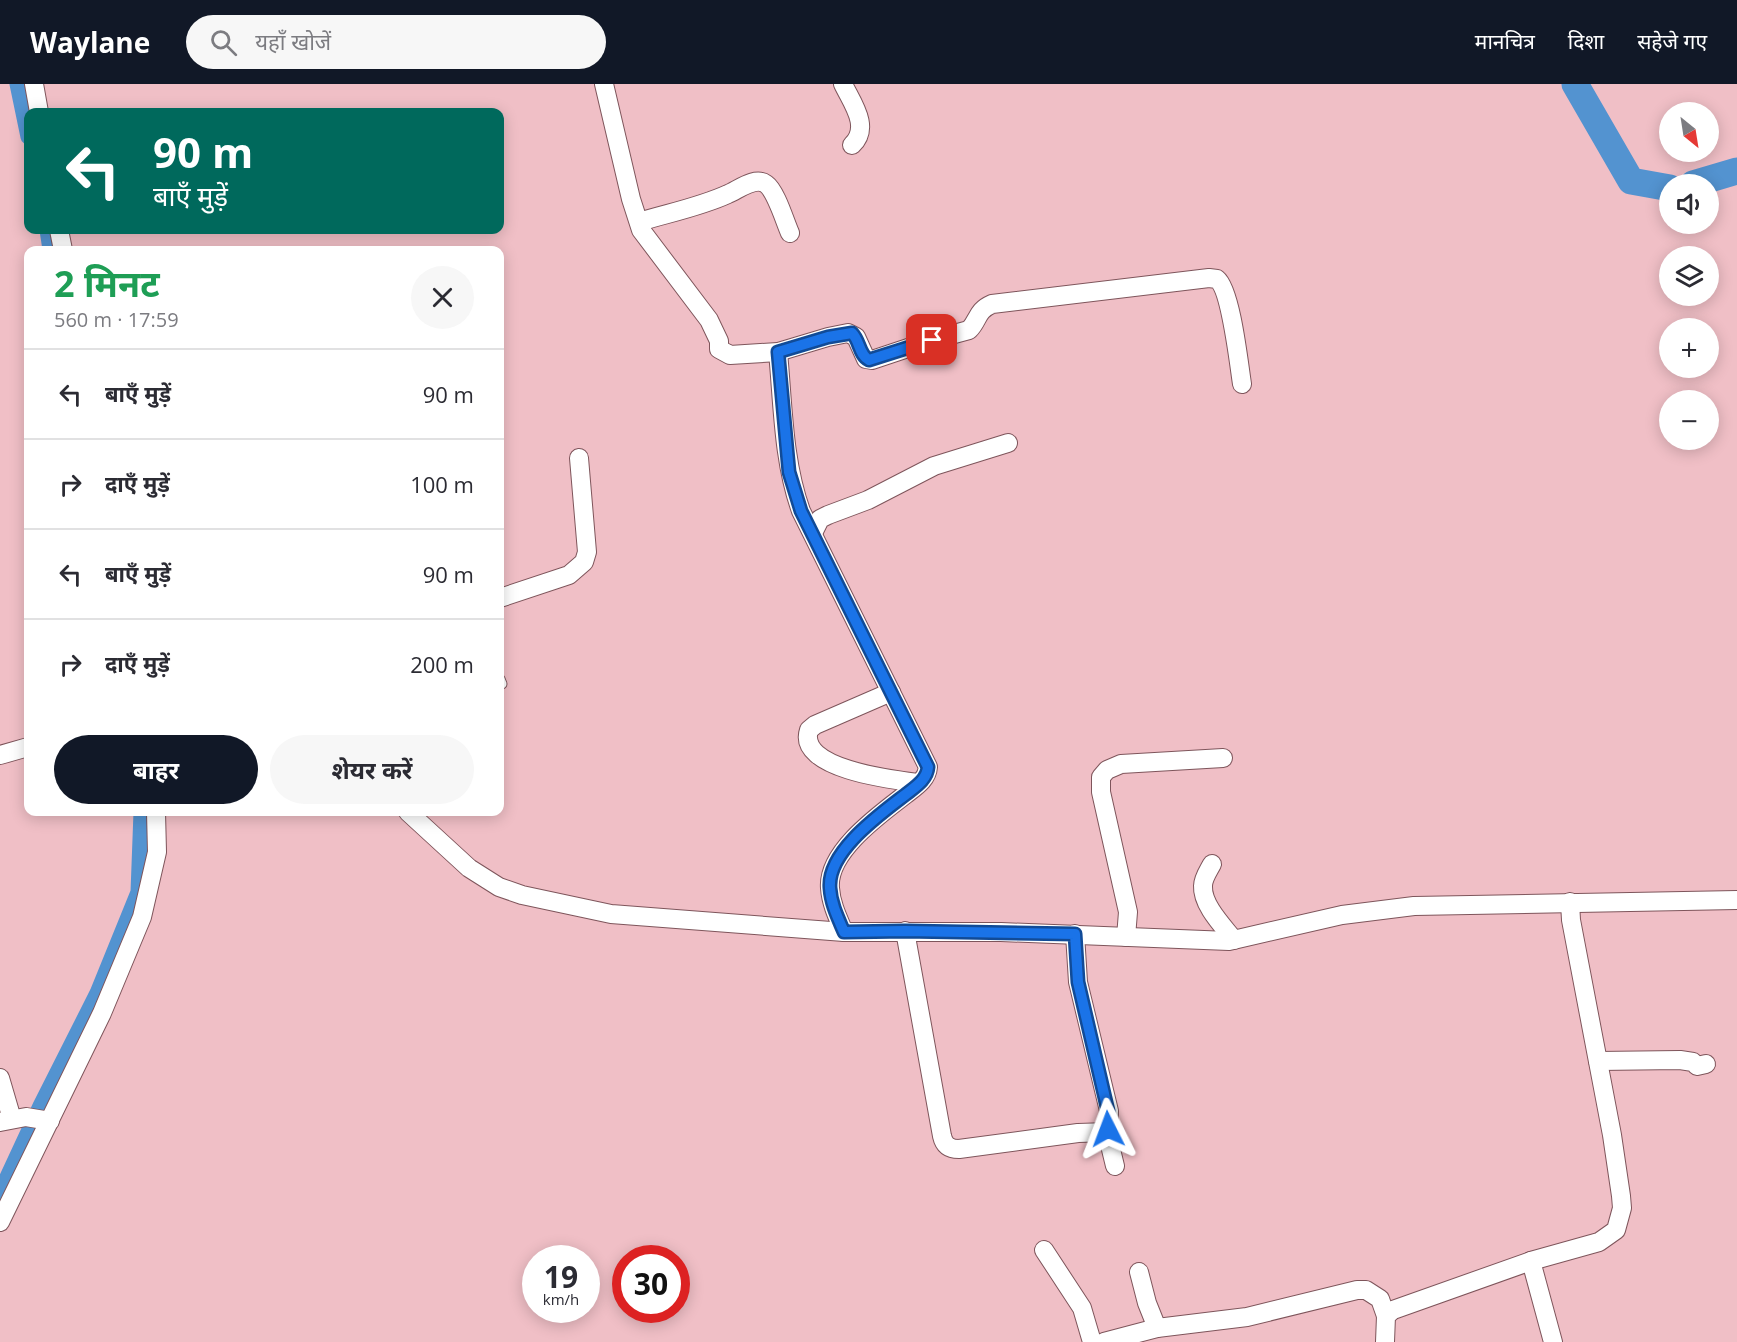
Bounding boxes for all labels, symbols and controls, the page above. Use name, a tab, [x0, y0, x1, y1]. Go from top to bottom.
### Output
search box	[186, 15, 606, 69]
text: Waylane	[30, 23, 150, 61]
icon: search	[207, 26, 240, 59]
text: यहाँ खोजें	[255, 26, 331, 56]
text: मानचित्र	[1475, 27, 1535, 55]
text: दिशा	[1568, 27, 1604, 55]
text: सहेजे गए	[1637, 27, 1707, 55]
north arrow	[1659, 102, 1719, 162]
map controls	[1659, 102, 1719, 450]
text: 90 m	[153, 123, 253, 180]
icon: left	[54, 132, 132, 210]
button: sound	[1659, 174, 1719, 234]
text: बाएँ मुड़ें	[153, 177, 228, 214]
button: layers	[1659, 246, 1719, 306]
text: 2 मिनट	[54, 259, 160, 308]
button: close	[411, 266, 474, 329]
text: 560 m · 17:59	[54, 306, 179, 333]
pin	[906, 314, 957, 365]
button: +	[1659, 318, 1719, 378]
icon: arrive	[915, 323, 948, 356]
icon: left	[54, 378, 87, 411]
text: बाएँ मुड़ें	[105, 378, 171, 408]
text: 90 m	[423, 379, 474, 409]
button: −	[1659, 390, 1719, 450]
icon: right	[54, 468, 87, 501]
text: दाएँ मुड़ें	[105, 468, 170, 498]
text: 100 m	[410, 469, 474, 499]
icon: left	[54, 558, 87, 591]
text: बाएँ मुड़ें	[105, 558, 171, 588]
text: 90 m	[423, 559, 474, 589]
icon: right	[54, 648, 87, 681]
text: दाएँ मुड़ें	[105, 648, 170, 678]
text: 200 m	[410, 649, 474, 679]
button: बाहर	[54, 735, 258, 804]
button: शेयर करें	[270, 735, 474, 804]
position arrow	[1076, 1097, 1140, 1161]
speed limit sign: 30	[612, 1245, 690, 1323]
text: 19	[544, 1256, 578, 1297]
text: km/h	[543, 1289, 579, 1309]

